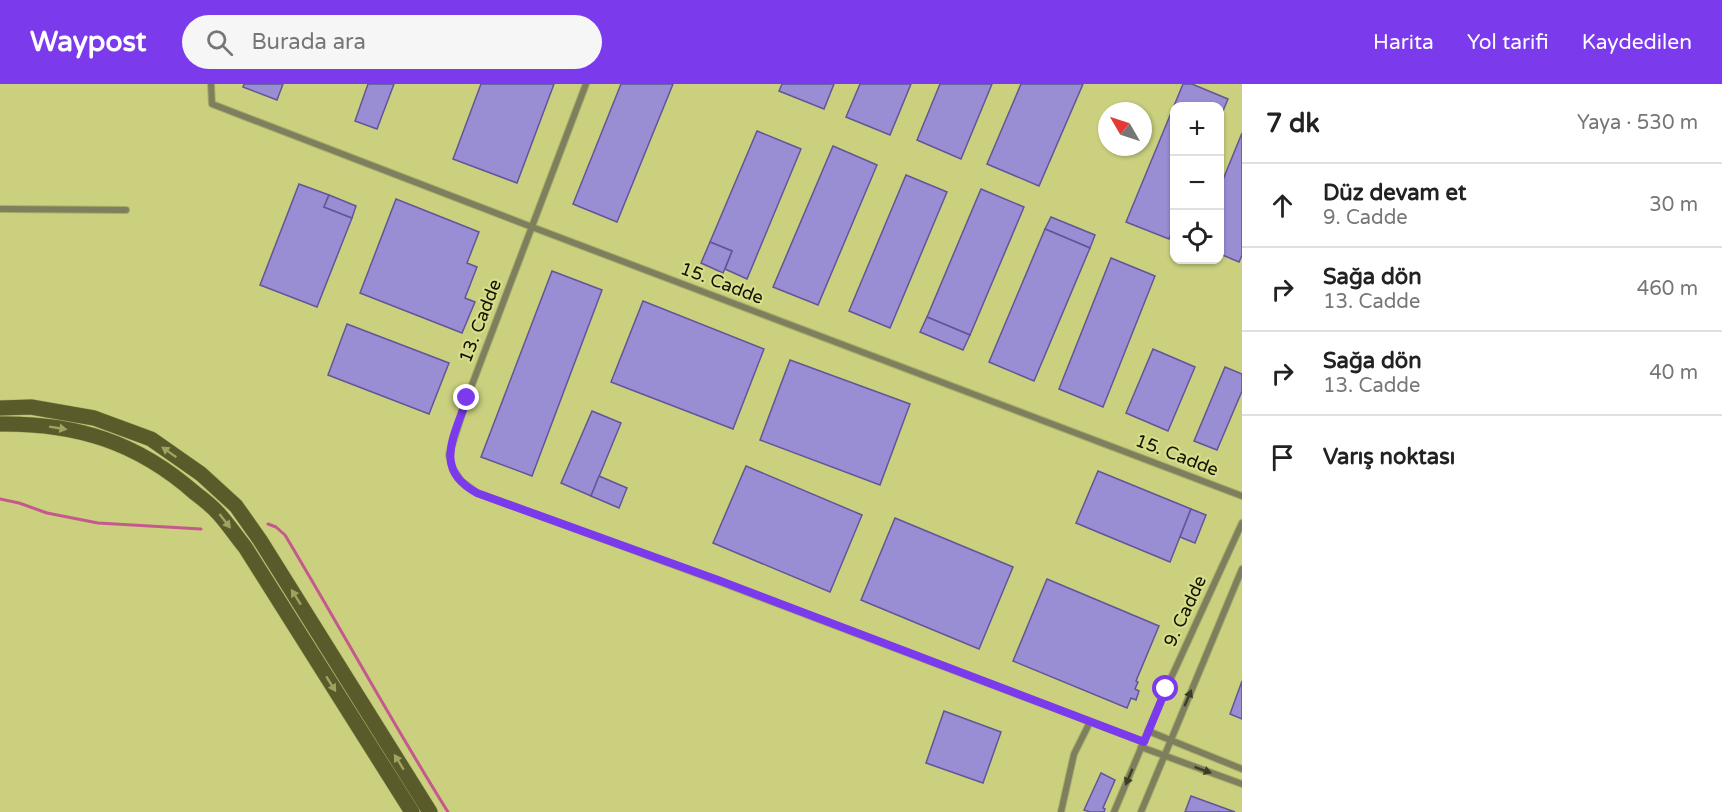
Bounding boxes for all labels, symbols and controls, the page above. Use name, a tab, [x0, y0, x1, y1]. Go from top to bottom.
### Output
search box	[182, 15, 602, 69]
text: Waypost	[30, 25, 146, 59]
icon: search	[203, 26, 236, 59]
text: Burada ara	[251, 29, 366, 55]
text: Harita	[1373, 30, 1434, 55]
text: Yol tarifi	[1467, 30, 1549, 55]
text: Kaydedilen	[1582, 30, 1692, 55]
north arrow	[1098, 102, 1152, 156]
map controls	[1170, 102, 1224, 264]
button: +	[1170, 102, 1224, 156]
text: 7 dk	[1266, 108, 1320, 139]
text: Yaya · 530 m	[1577, 111, 1698, 135]
button: −	[1170, 156, 1224, 210]
text: Düz devam et	[1323, 180, 1466, 206]
icon: ahead	[1266, 189, 1299, 222]
text: 30 m	[1649, 193, 1698, 217]
text: 9. Cadde	[1323, 206, 1408, 230]
button: locate	[1170, 210, 1224, 264]
street label: 15. Cadde	[677, 257, 767, 309]
text: Sağa dön	[1323, 264, 1422, 290]
icon: right	[1266, 273, 1299, 306]
street label: 13. Cadde	[454, 276, 506, 366]
text: 460 m	[1637, 277, 1698, 301]
text: 13. Cadde	[1323, 290, 1420, 314]
text: Sağa dön	[1323, 348, 1422, 374]
icon: right	[1266, 357, 1299, 390]
text: 40 m	[1649, 361, 1698, 385]
text: 13. Cadde	[1323, 374, 1420, 398]
route end	[453, 384, 479, 410]
one-way arrow	[49, 423, 68, 432]
street label: 15. Cadde	[1132, 429, 1222, 481]
icon: arrive	[1266, 441, 1299, 474]
text: Varış noktası	[1323, 444, 1455, 470]
one-way arrow	[161, 447, 177, 458]
one-way arrow	[218, 513, 231, 529]
street label: 9. Cadde	[1159, 572, 1211, 650]
one-way arrow	[290, 589, 301, 605]
route start	[1152, 675, 1178, 701]
one-way arrow	[326, 676, 337, 692]
one-way arrow	[1184, 689, 1193, 707]
one-way arrow	[394, 754, 405, 770]
one-way arrow	[1194, 765, 1212, 775]
one-way arrow	[1124, 768, 1133, 786]

